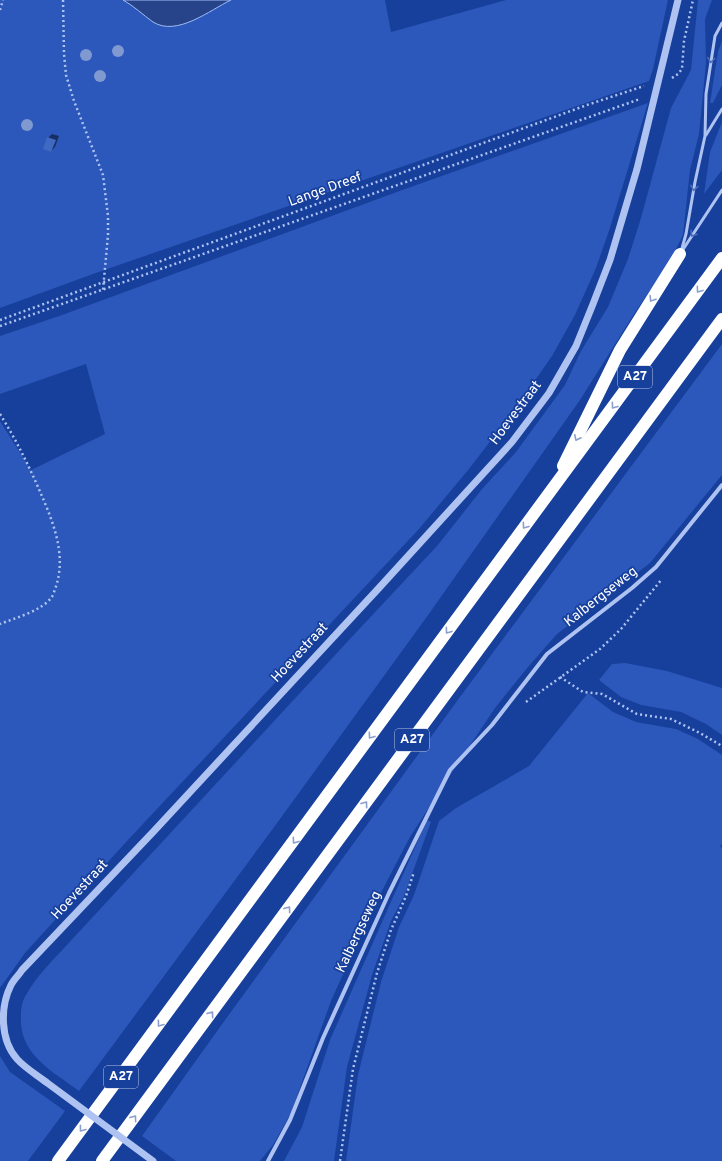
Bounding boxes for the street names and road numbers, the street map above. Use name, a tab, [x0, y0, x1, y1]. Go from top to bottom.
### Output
street label: Lange Dreef	[286, 169, 364, 211]
road number: A27	[618, 366, 652, 388]
street label: Hoevestraat	[486, 378, 546, 448]
street label: Kalbergseweg	[561, 563, 641, 631]
street label: Hoevestraat	[268, 619, 332, 687]
road number: A27	[395, 729, 429, 751]
street label: Hoevestraat	[48, 856, 112, 924]
street label: Kalbergseweg	[333, 888, 385, 976]
road number: A27	[104, 1066, 138, 1088]

